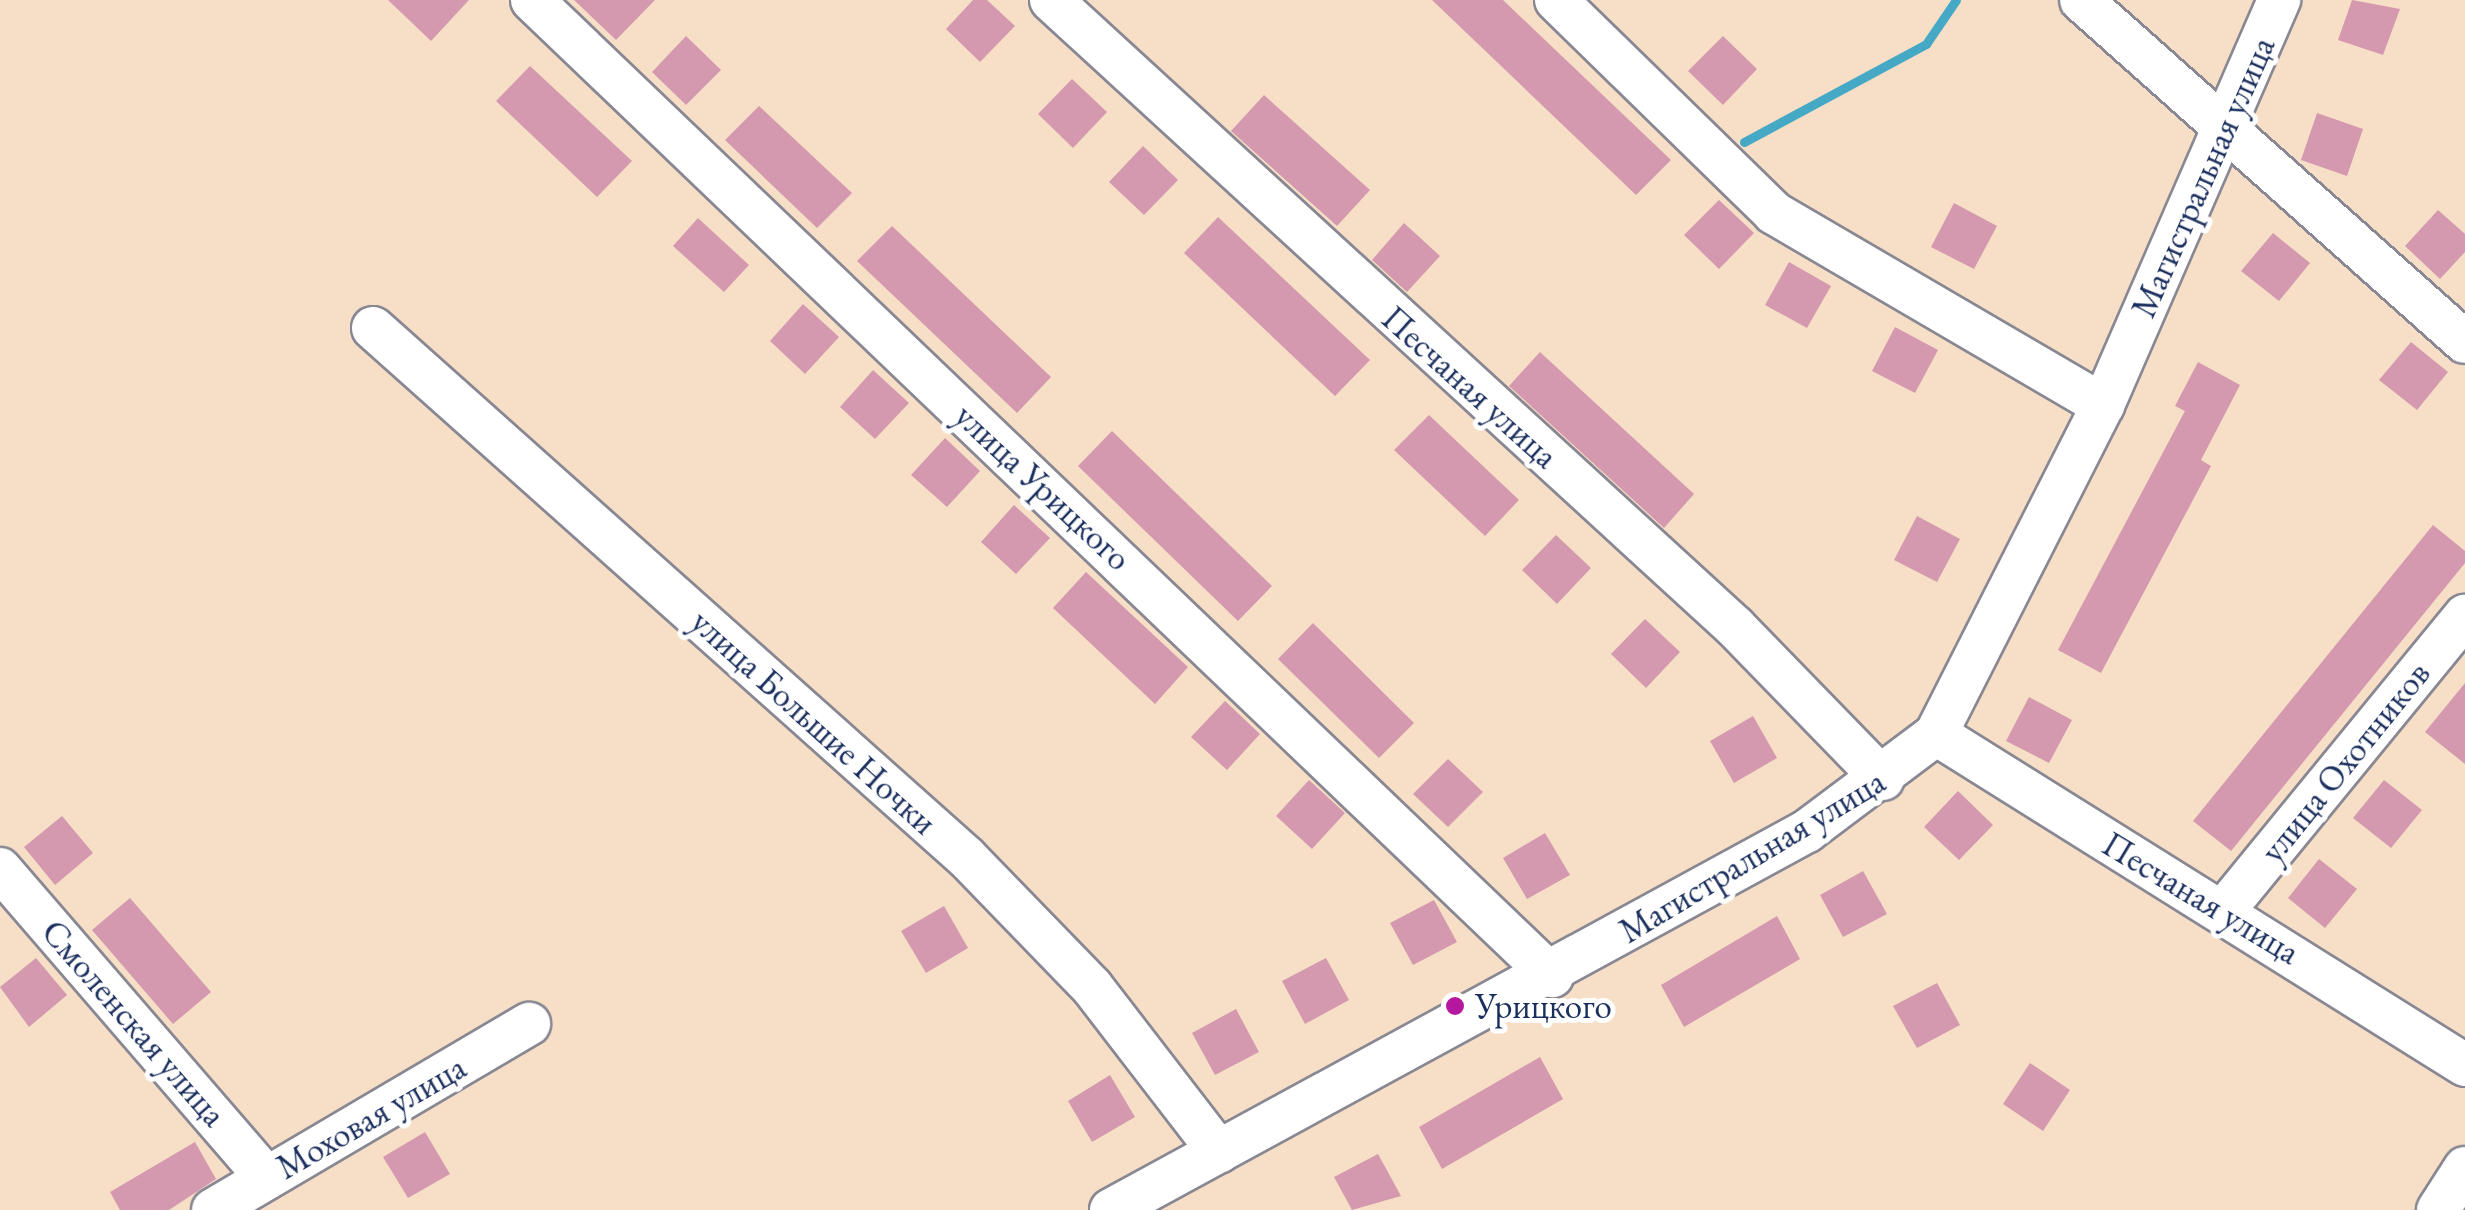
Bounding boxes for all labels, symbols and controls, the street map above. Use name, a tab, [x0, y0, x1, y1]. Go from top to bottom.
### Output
street label: Магистральная улица	[2122, 30, 2284, 324]
street label: Песчаная улица	[1373, 297, 1567, 477]
street label: улица Урицкого	[946, 395, 1140, 579]
street label: улица Большие Ночки	[682, 601, 946, 843]
street label: улица Охотников	[2251, 653, 2439, 871]
street label: Магистральная улица	[1611, 760, 1893, 952]
street label: Песчаная улица	[2095, 823, 2307, 973]
street label: Смоленская улица	[33, 911, 235, 1135]
place label: Урицкого	[1475, 985, 1612, 1027]
marker: Урицкого	[1444, 995, 1466, 1017]
street label: Моховая улица	[269, 1046, 473, 1188]

